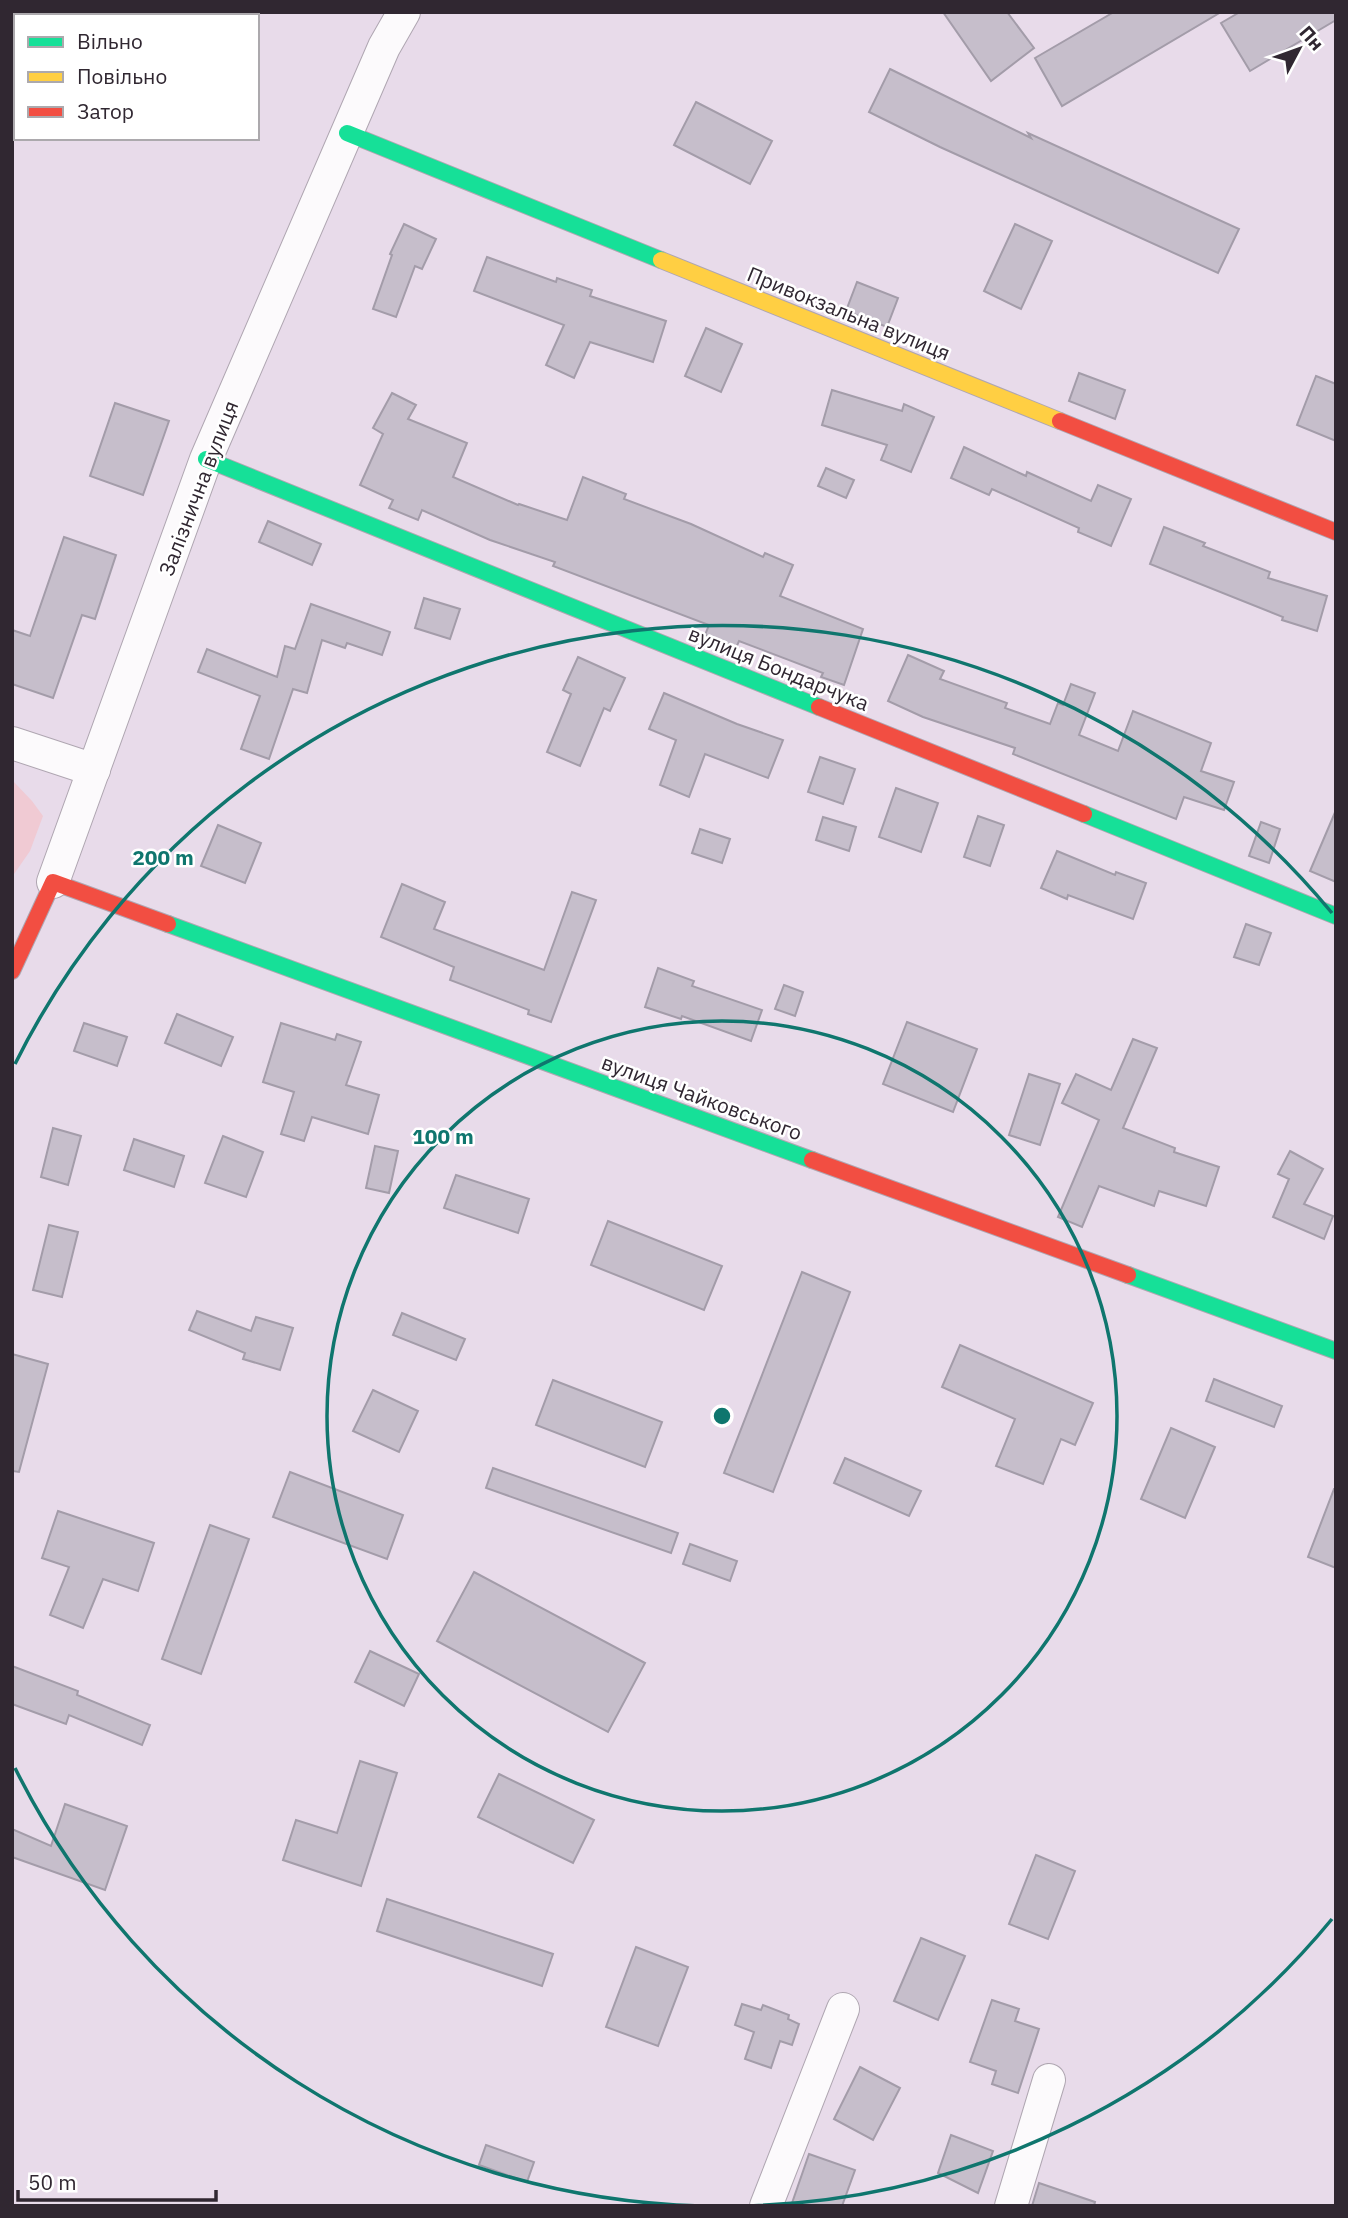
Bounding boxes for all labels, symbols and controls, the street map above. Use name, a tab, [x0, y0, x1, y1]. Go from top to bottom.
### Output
legend	[14, 14, 259, 140]
north arrow	[1264, 14, 1334, 84]
text: Пн	[1295, 20, 1329, 55]
text: Вільно	[77, 27, 143, 55]
text: Повільно	[77, 62, 167, 90]
text: Затор	[77, 97, 134, 125]
street label: Привокзальна вулиця	[743, 259, 955, 367]
street label: Залізнична вулиця	[152, 396, 244, 580]
street label: вулиця Бондарчука	[685, 619, 873, 717]
text: 200 m	[132, 843, 194, 871]
street label: вулиця Чайковського	[598, 1048, 806, 1146]
text: 100 m	[412, 1122, 474, 1150]
centre of rings	[710, 1404, 734, 1428]
scale bar	[18, 2158, 215, 2202]
text: 50 m	[28, 2168, 77, 2196]

